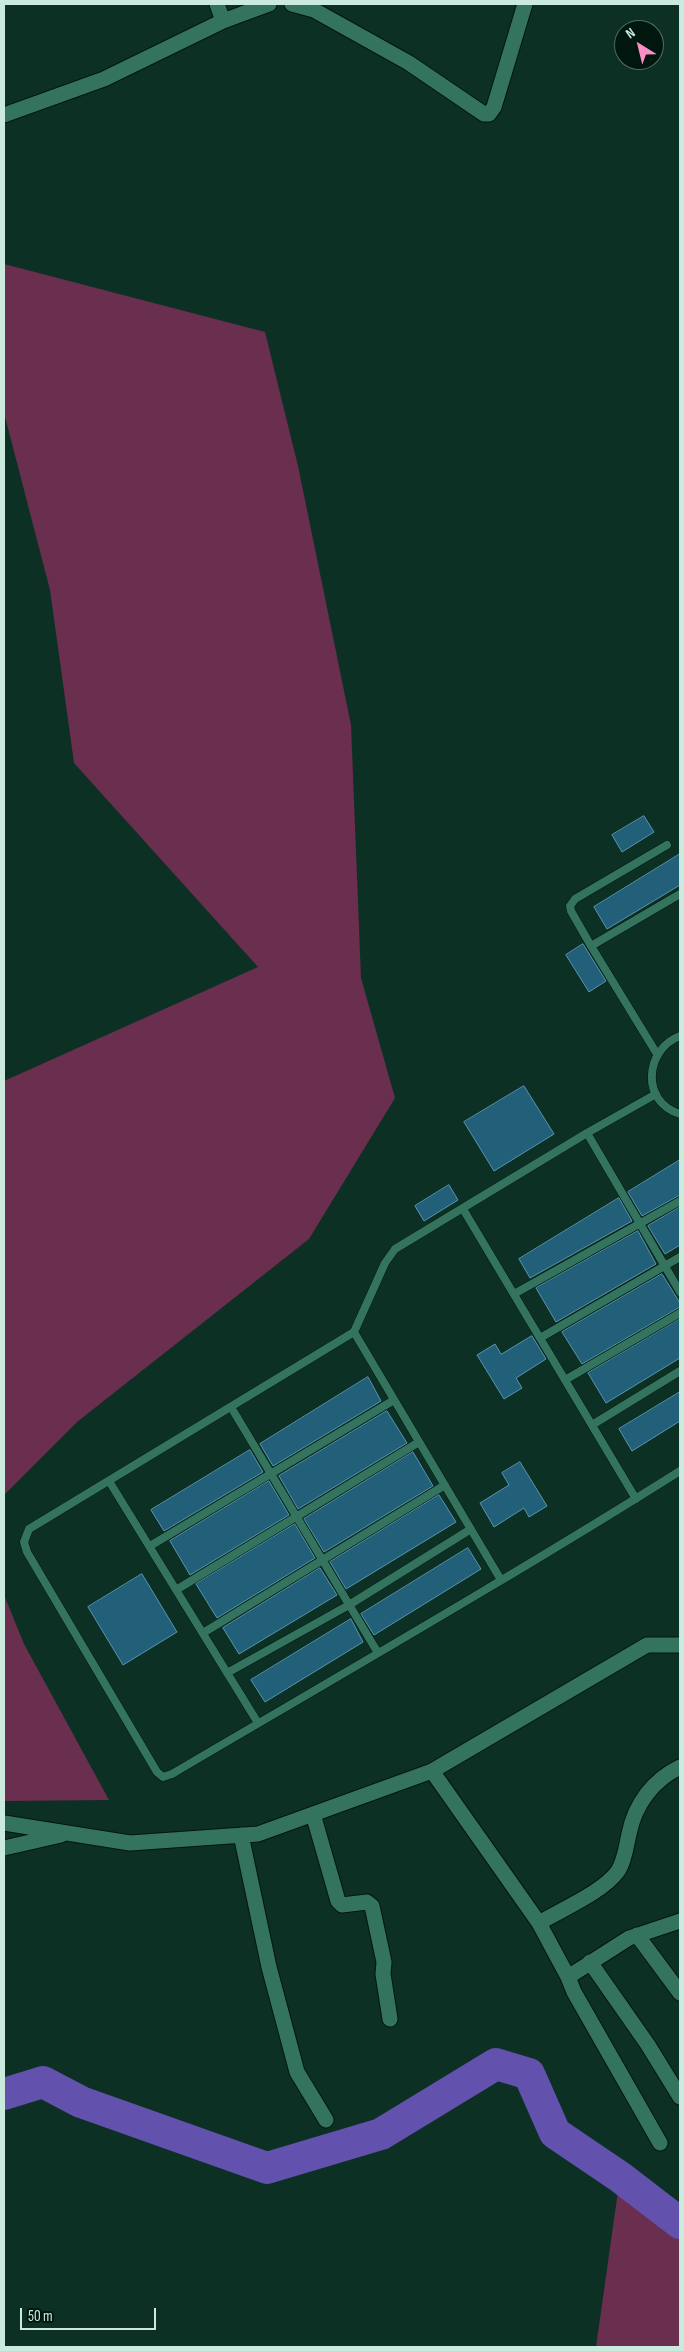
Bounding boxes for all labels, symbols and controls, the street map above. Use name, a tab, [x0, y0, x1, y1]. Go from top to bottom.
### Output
north arrow	[614, 20, 664, 70]
text: N	[622, 24, 638, 42]
scale bar	[22, 2298, 159, 2330]
text: 50 m	[28, 2307, 53, 2326]

